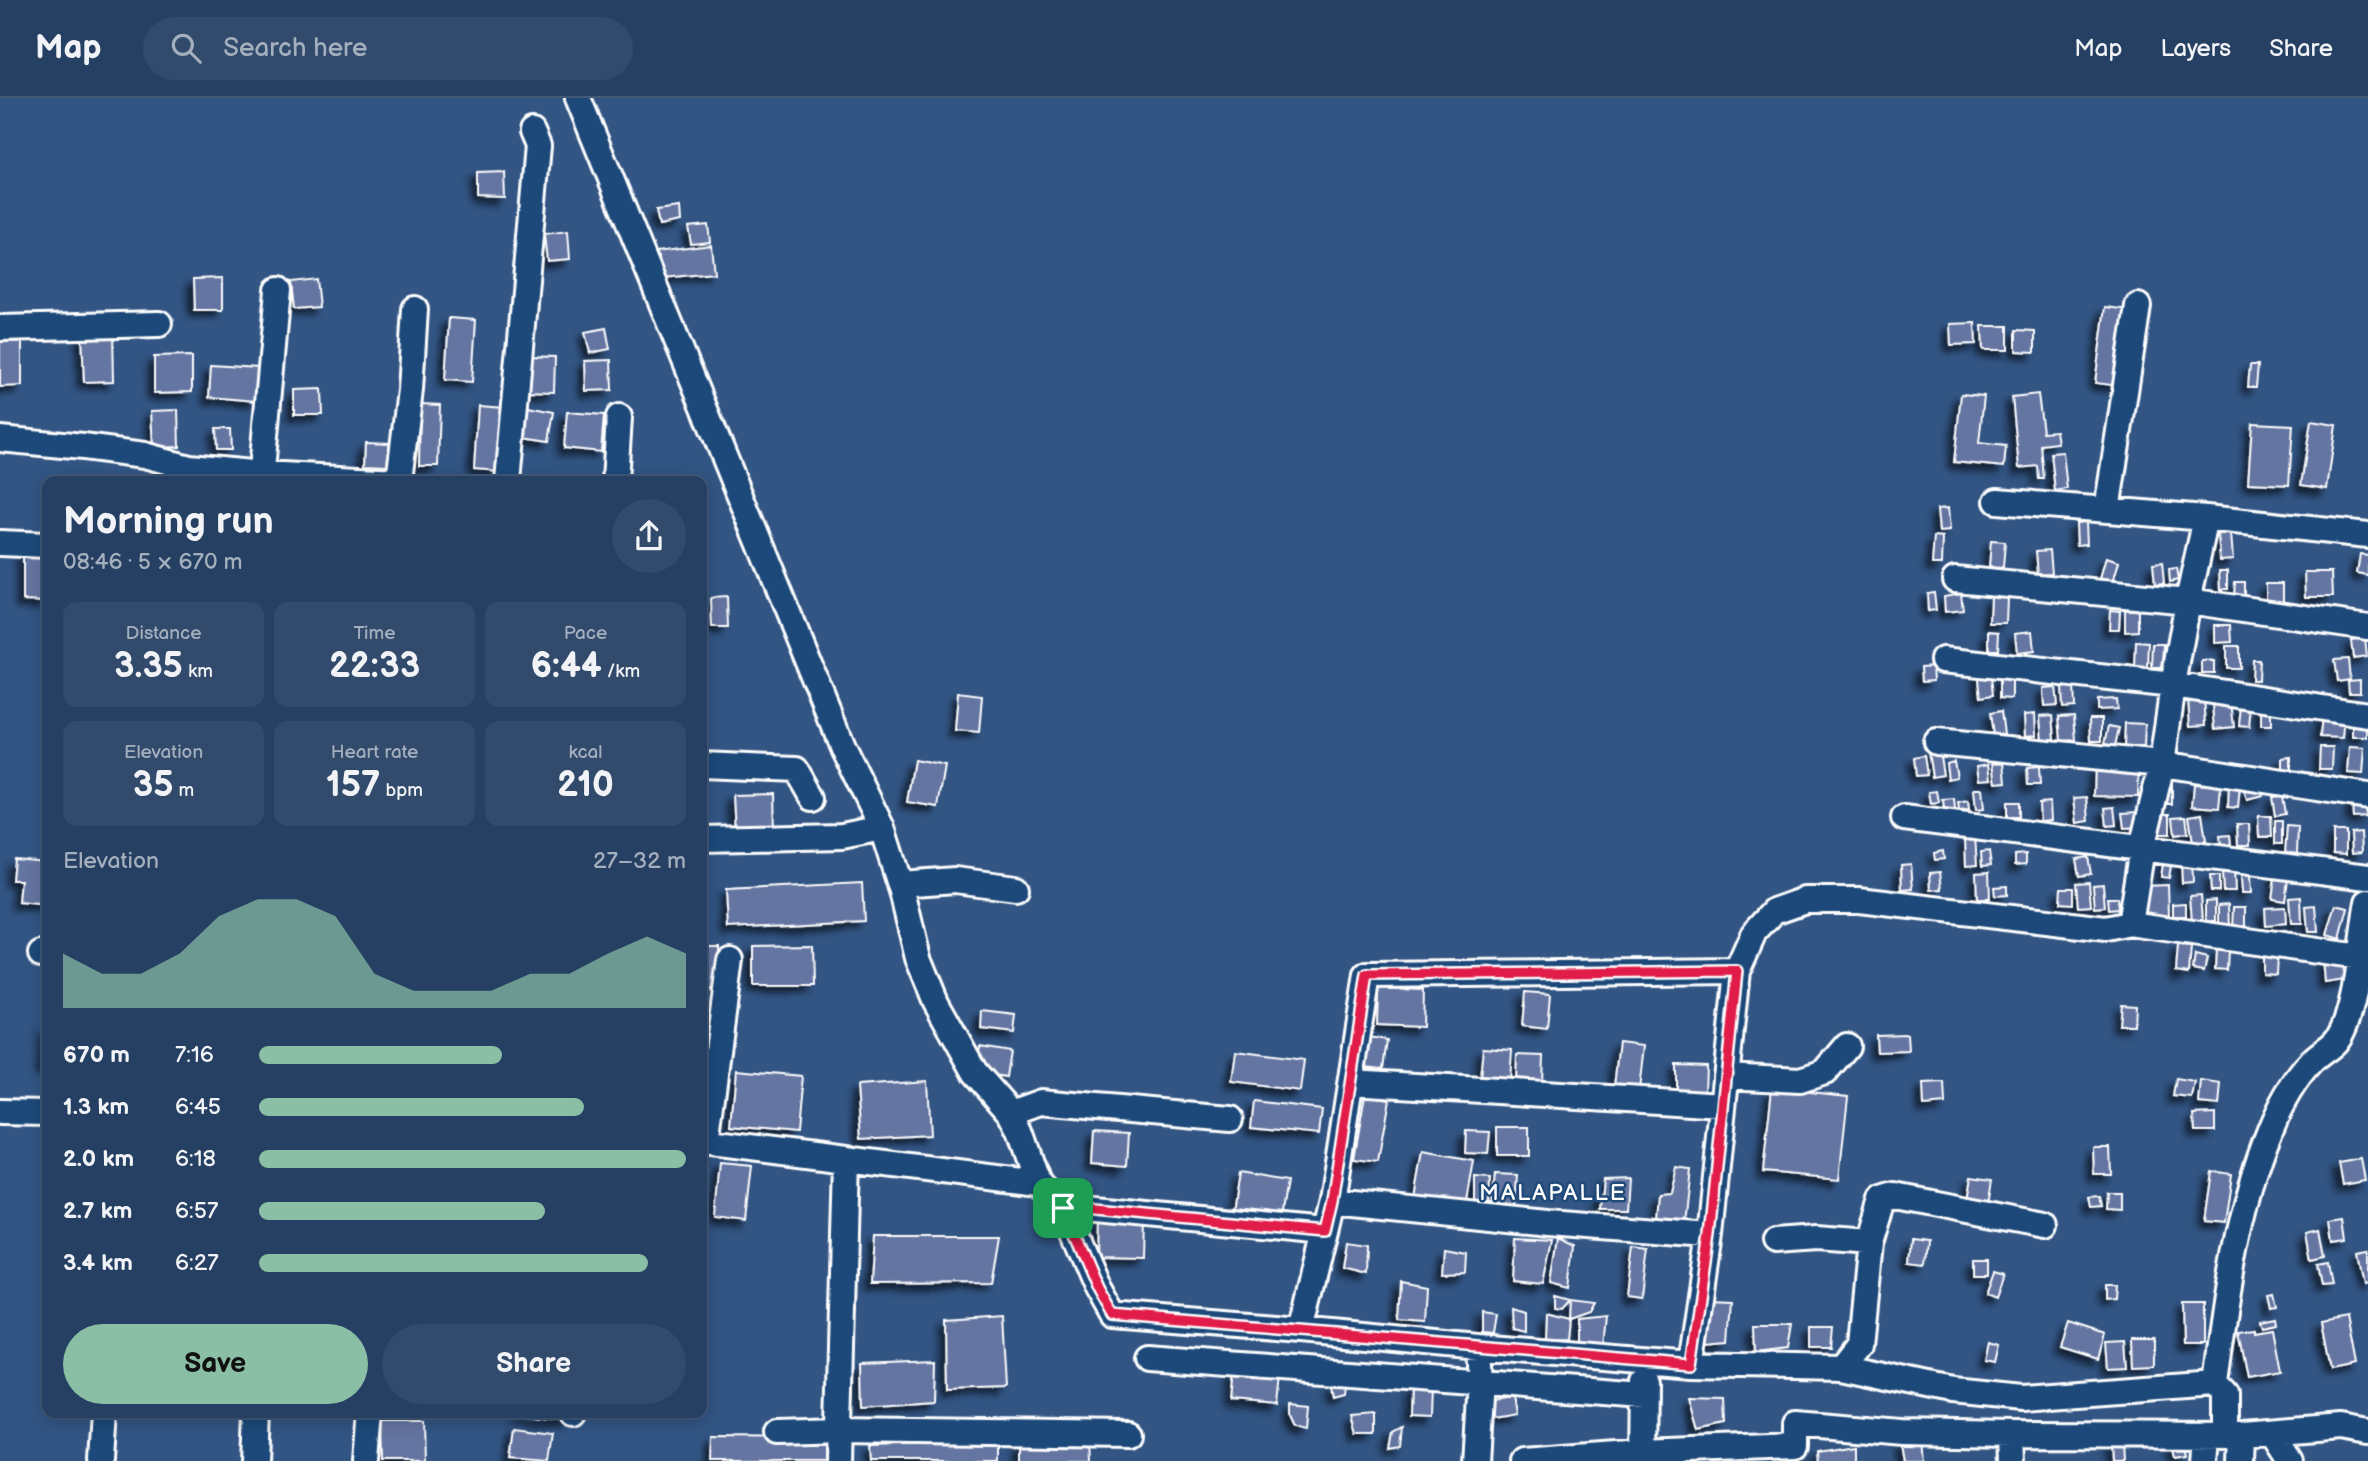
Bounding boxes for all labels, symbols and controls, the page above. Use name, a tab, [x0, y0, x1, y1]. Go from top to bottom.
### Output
search box	[143, 17, 633, 80]
text: Map	[35, 28, 101, 68]
icon: search	[167, 29, 205, 67]
text: Search here	[223, 33, 367, 64]
text: Map	[2074, 34, 2122, 63]
text: Layers	[2160, 34, 2231, 63]
text: Share	[2269, 34, 2333, 63]
text: Morning run	[63, 499, 274, 544]
button: share	[612, 499, 686, 573]
text: 08:46 · 5 × 670 m	[63, 548, 243, 576]
text: Distance	[126, 622, 201, 645]
text: Time	[353, 622, 396, 645]
text: Pace	[564, 622, 607, 645]
text: 3.35	[114, 645, 183, 688]
text: 22:33	[329, 645, 420, 688]
text: 6:44	[531, 645, 602, 688]
text: km	[183, 660, 213, 683]
text: /km	[602, 660, 640, 683]
text: Elevation	[124, 741, 203, 764]
text: Heart rate	[331, 741, 418, 764]
text: kcal	[568, 741, 603, 764]
text: 35	[133, 764, 173, 807]
text: 157	[326, 764, 380, 807]
text: 210	[557, 764, 614, 807]
text: m	[173, 779, 194, 802]
text: bpm	[380, 779, 423, 802]
text: Elevation	[63, 847, 159, 875]
text: 27–32 m	[593, 847, 686, 875]
text: 670 m	[63, 1041, 130, 1069]
text: 7:16	[175, 1041, 214, 1069]
text: 1.3 km	[63, 1093, 129, 1121]
text: 6:45	[175, 1093, 221, 1121]
text: 2.0 km	[63, 1145, 134, 1173]
text: 6:18	[175, 1145, 216, 1173]
pin	[1033, 1178, 1093, 1238]
district label: MALAPALLE	[1479, 1179, 1627, 1207]
icon: arrive	[1044, 1189, 1082, 1227]
text: 2.7 km	[63, 1197, 132, 1225]
text: 6:57	[175, 1197, 218, 1225]
text: 3.4 km	[63, 1249, 133, 1277]
text: 6:27	[175, 1249, 219, 1277]
button: Save	[63, 1324, 368, 1404]
button: Share	[382, 1324, 686, 1404]

